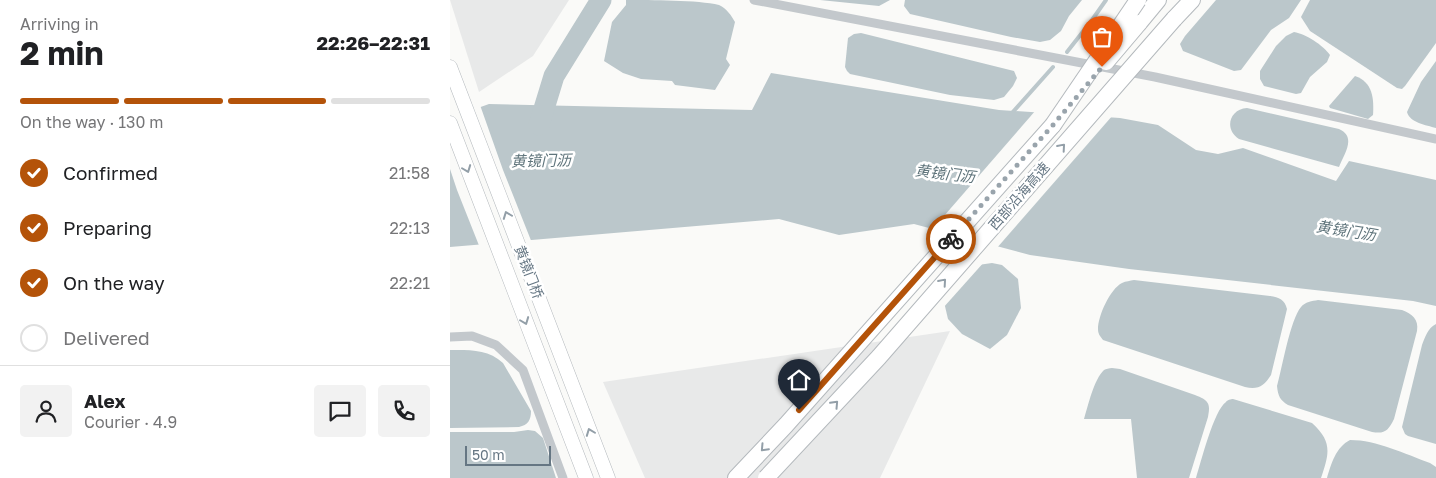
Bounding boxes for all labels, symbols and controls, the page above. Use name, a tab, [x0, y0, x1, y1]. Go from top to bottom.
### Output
text: Arriving in	[20, 14, 99, 34]
pin	[1081, 16, 1123, 67]
icon: bag	[1088, 23, 1116, 51]
text: 22:26–22:31	[316, 31, 430, 54]
text: 2 min	[20, 34, 104, 72]
text: On the way · 130 m	[20, 112, 164, 132]
one-way arrow	[1056, 143, 1065, 152]
water label: 黄镜门沥	[511, 150, 574, 170]
street label: 西部沿海高速	[985, 158, 1053, 233]
icon: check	[20, 159, 48, 187]
water label: 黄镜门沥	[914, 160, 979, 186]
text: Confirmed	[63, 161, 158, 184]
text: 21:58	[389, 163, 430, 183]
one-way arrow	[461, 164, 472, 173]
one-way arrow	[503, 212, 513, 220]
icon: check	[20, 214, 48, 242]
courier	[926, 214, 976, 264]
text: Preparing	[63, 216, 152, 239]
water label: 黄镜门沥	[1315, 216, 1380, 244]
text: 22:13	[390, 218, 430, 238]
icon: bike	[937, 225, 965, 253]
street label: 黄镜门桥	[511, 243, 547, 301]
icon: check	[20, 269, 48, 297]
text: On the way	[63, 271, 165, 294]
text: 22:21	[390, 273, 430, 293]
one-way arrow	[938, 279, 947, 288]
one-way arrow	[519, 316, 530, 325]
text: Delivered	[63, 326, 150, 349]
pin	[778, 359, 820, 410]
icon: home	[785, 366, 813, 394]
button: person	[20, 385, 72, 437]
button: chat	[314, 385, 366, 437]
button: phone	[378, 385, 430, 437]
text: Alex	[84, 389, 125, 412]
one-way arrow	[829, 400, 838, 409]
text: Courier · 4.9	[84, 412, 177, 432]
one-way arrow	[586, 429, 596, 437]
scale bar	[465, 443, 551, 466]
one-way arrow	[761, 443, 770, 452]
text: 50 m	[472, 446, 505, 463]

